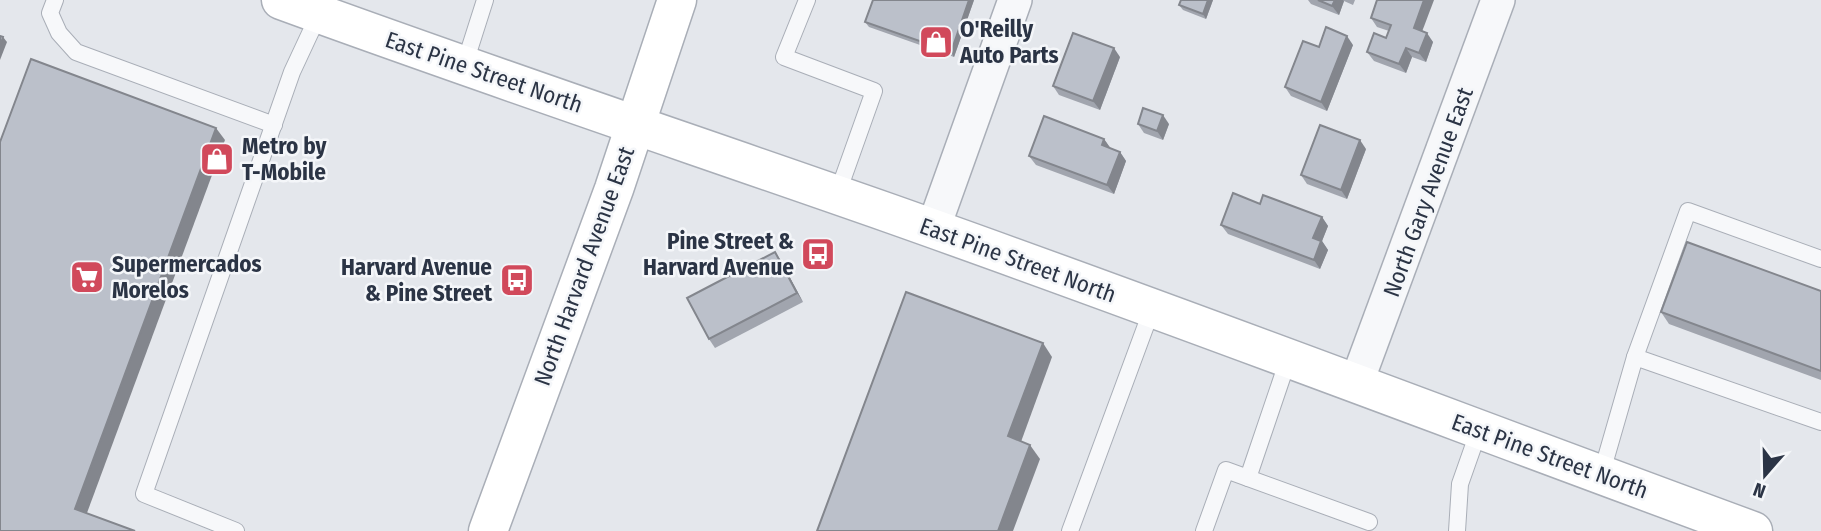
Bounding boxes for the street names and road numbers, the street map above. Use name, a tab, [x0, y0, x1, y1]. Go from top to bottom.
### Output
street label: East Pine Street North	[382, 25, 586, 119]
street label: North Gary Avenue East	[1377, 83, 1479, 301]
street label: North Harvard Avenue East	[528, 142, 640, 389]
street label: East Pine Street North	[916, 211, 1120, 309]
street label: East Pine Street North	[1448, 407, 1652, 505]

